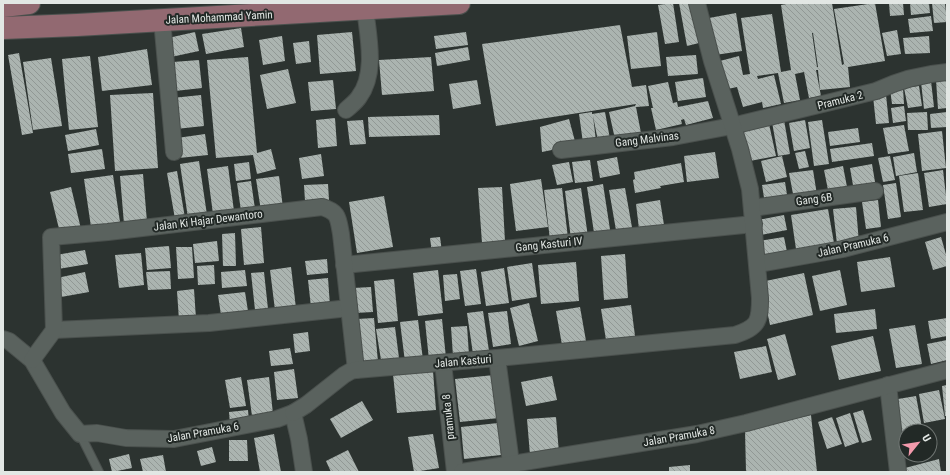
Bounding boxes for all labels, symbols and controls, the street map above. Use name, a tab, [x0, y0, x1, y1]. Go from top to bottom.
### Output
street label: Jalan Mohammad Yamin	[165, 8, 273, 27]
street label: Pramuka 2	[816, 89, 864, 112]
street label: Gang Malvinas	[615, 129, 680, 150]
street label: Gang 6B	[795, 191, 833, 208]
street label: Jalan Ki Hajar Dewantoro	[153, 207, 264, 234]
street label: Jalan Pramuka 6	[816, 231, 890, 260]
street label: Gang Kasturi IV	[515, 235, 583, 254]
street label: Jalan Kasturi	[434, 353, 492, 370]
street label: pramuka 8	[440, 394, 457, 440]
street label: Jalan Pramuka 6	[166, 420, 240, 445]
north arrow	[898, 423, 938, 463]
street label: Jalan Pramuka 8	[642, 424, 716, 449]
text: U	[919, 432, 933, 444]

